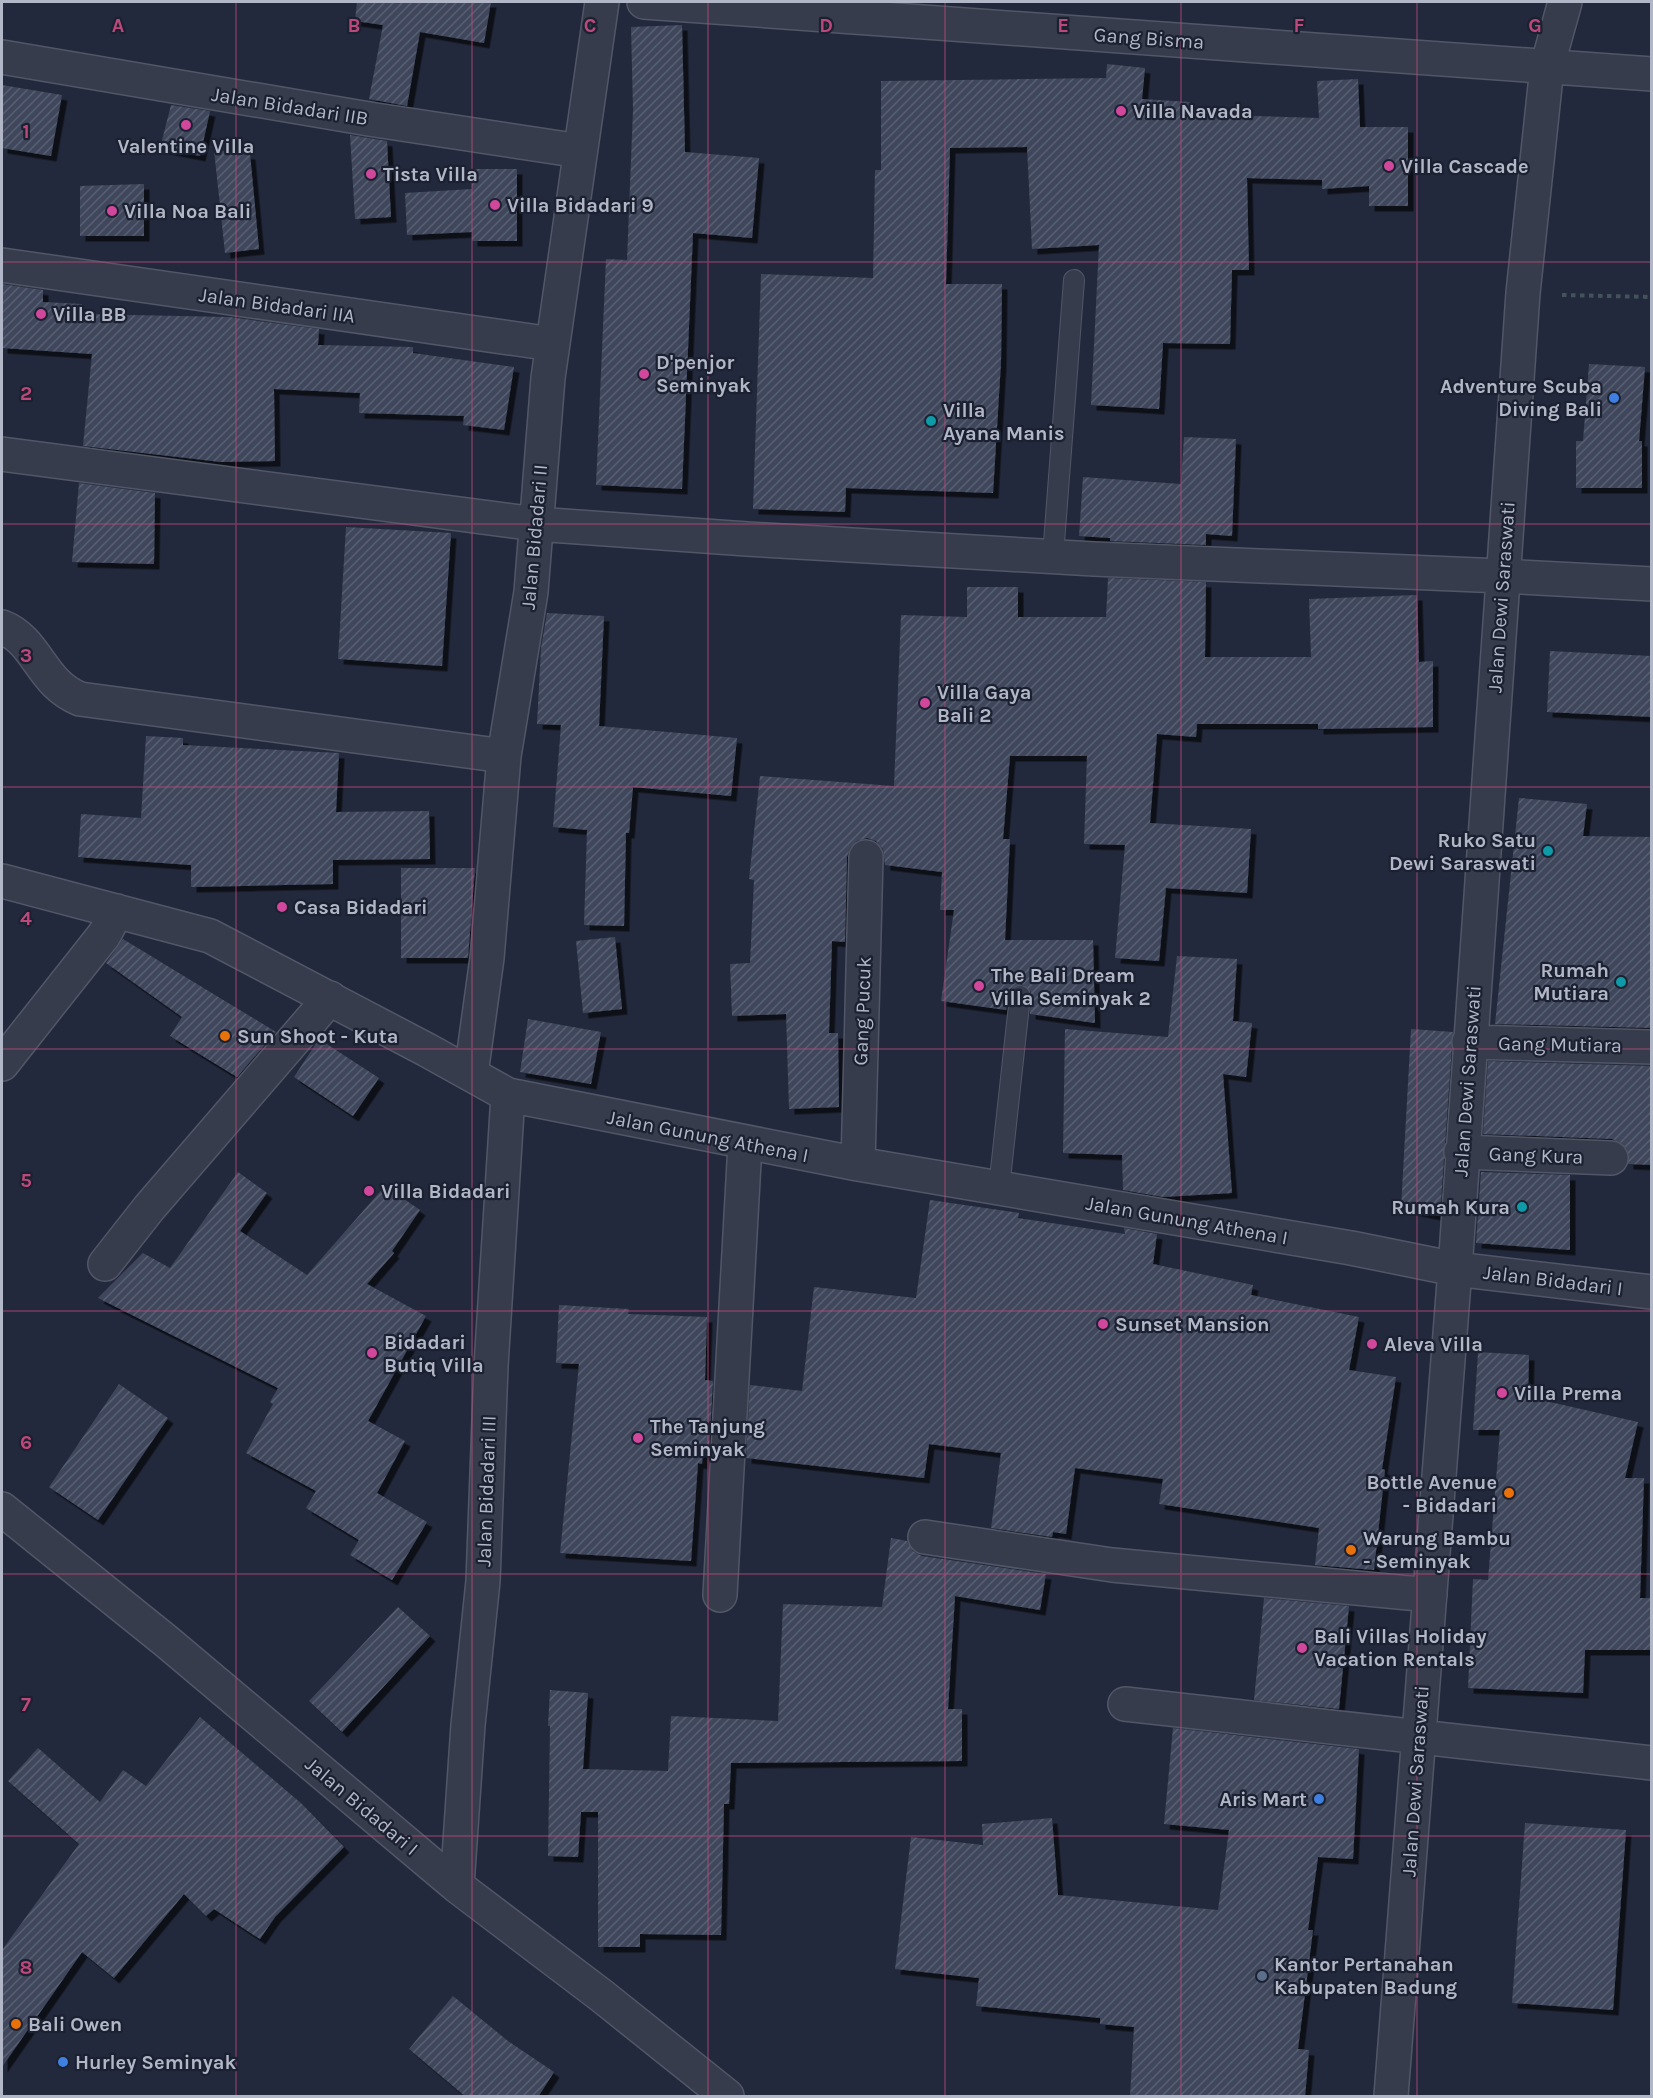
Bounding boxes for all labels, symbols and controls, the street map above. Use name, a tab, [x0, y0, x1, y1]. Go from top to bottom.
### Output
text: A	[112, 14, 125, 37]
text: B	[348, 14, 360, 37]
text: C	[584, 14, 596, 37]
text: D	[819, 14, 833, 37]
text: E	[1057, 14, 1069, 37]
text: F	[1294, 14, 1305, 37]
text: G	[1528, 14, 1542, 37]
street label: Gang Bisma	[1093, 23, 1205, 54]
street label: Jalan Bidadari IIB	[210, 83, 370, 130]
place label: Villa Navada	[1133, 100, 1253, 123]
marker: Villa Navada	[1114, 104, 1128, 118]
marker: Valentine Villa	[179, 118, 193, 132]
text: 1	[22, 120, 30, 143]
place label: Valentine Villa	[117, 135, 255, 158]
place label: Villa Cascade	[1401, 155, 1529, 178]
marker: Villa Cascade	[1382, 159, 1396, 173]
place label: Tista Villa	[383, 163, 478, 186]
marker: Tista Villa	[364, 167, 378, 181]
place label: Villa Bidadari 9	[507, 194, 654, 217]
marker: Villa Bidadari 9	[488, 198, 502, 212]
place label: Villa Noa Bali	[124, 200, 251, 223]
marker: Villa Noa Bali	[105, 204, 119, 218]
street label: Jalan Bidadari IIA	[197, 283, 356, 328]
place label: Villa BB	[53, 303, 126, 326]
marker: Villa BB	[34, 307, 48, 321]
place label: D'penjor Seminyak	[656, 351, 751, 397]
marker: D'penjor Seminyak	[637, 367, 651, 381]
place label: Adventure Scuba Diving Bali	[1440, 375, 1602, 421]
text: 2	[20, 382, 32, 405]
marker: Adventure Scuba Diving Bali	[1607, 391, 1621, 405]
place label: Villa Ayana Manis	[943, 399, 1065, 445]
marker: Villa Ayana Manis	[924, 414, 938, 428]
street label: Jalan Bidadari II	[517, 463, 552, 611]
street label: Jalan Dewi Saraswati	[1483, 500, 1520, 694]
text: 3	[20, 644, 32, 667]
place label: Villa Gaya Bali 2	[937, 681, 1032, 727]
marker: Villa Gaya Bali 2	[918, 696, 932, 710]
place label: Ruko Satu Dewi Saraswati	[1389, 829, 1536, 875]
marker: Ruko Satu Dewi Saraswati	[1541, 844, 1555, 858]
place label: Casa Bidadari	[294, 896, 428, 919]
marker: Casa Bidadari	[275, 900, 289, 914]
text: 4	[20, 907, 32, 930]
street label: Gang Pucuk	[849, 956, 876, 1066]
place label: Rumah Mutiara	[1533, 959, 1609, 1005]
place label: The Bali Dream Villa Seminyak 2	[991, 964, 1151, 1010]
marker: Rumah Mutiara	[1614, 975, 1628, 989]
marker: The Bali Dream Villa Seminyak 2	[972, 979, 986, 993]
street label: Jalan Dewi Saraswati	[1449, 984, 1486, 1178]
place label: Sun Shoot - Kuta	[237, 1025, 398, 1048]
marker: Sun Shoot - Kuta	[218, 1029, 232, 1043]
street label: Gang Mutiara	[1498, 1032, 1622, 1057]
street label: Jalan Gunung Athena I	[605, 1106, 811, 1167]
street label: Gang Kura	[1488, 1142, 1584, 1169]
text: 5	[20, 1169, 32, 1192]
place label: Villa Bidadari	[381, 1180, 510, 1203]
marker: Villa Bidadari	[362, 1184, 376, 1198]
street label: Jalan Gunung Athena I	[1084, 1191, 1290, 1250]
place label: Rumah Kura	[1391, 1196, 1510, 1219]
marker: Rumah Kura	[1515, 1200, 1529, 1214]
street label: Jalan Bidadari I	[1482, 1261, 1624, 1300]
place label: Sunset Mansion	[1115, 1313, 1269, 1336]
marker: Sunset Mansion	[1096, 1317, 1110, 1331]
place label: Bidadari Butiq Villa	[384, 1331, 484, 1377]
place label: Aleva Villa	[1384, 1333, 1483, 1356]
marker: Aleva Villa	[1365, 1337, 1379, 1351]
marker: Bidadari Butiq Villa	[365, 1346, 379, 1360]
place label: Villa Prema	[1514, 1382, 1622, 1405]
marker: Villa Prema	[1495, 1386, 1509, 1400]
street label: Jalan Bidadari III	[472, 1415, 501, 1567]
place label: The Tanjung Seminyak	[650, 1415, 765, 1461]
text: 6	[20, 1431, 32, 1454]
marker: The Tanjung Seminyak	[631, 1431, 645, 1445]
place label: Bottle Avenue - Bidadari	[1367, 1471, 1497, 1517]
marker: Bottle Avenue - Bidadari	[1502, 1486, 1516, 1500]
place label: Warung Bambu - Seminyak	[1363, 1527, 1511, 1573]
marker: Warung Bambu - Seminyak	[1344, 1543, 1358, 1557]
place label: Bali Villas Holiday Vacation Rentals	[1314, 1625, 1487, 1671]
marker: Bali Villas Holiday Vacation Rentals	[1295, 1641, 1309, 1655]
street label: Jalan Dewi Saraswati	[1397, 1684, 1434, 1878]
text: 7	[21, 1693, 31, 1716]
street label: Jalan Bidadari I	[301, 1753, 423, 1860]
place label: Aris Mart	[1220, 1788, 1307, 1811]
marker: Aris Mart	[1312, 1792, 1326, 1806]
place label: Kantor Pertanahan Kabupaten Badung	[1274, 1953, 1457, 1999]
text: 8	[20, 1956, 32, 1979]
marker: Kantor Pertanahan Kabupaten Badung	[1255, 1969, 1269, 1983]
place label: Bali Owen	[28, 2013, 122, 2036]
marker: Bali Owen	[9, 2017, 23, 2031]
place label: Hurley Seminyak	[75, 2051, 236, 2074]
marker: Hurley Seminyak	[56, 2055, 70, 2069]

